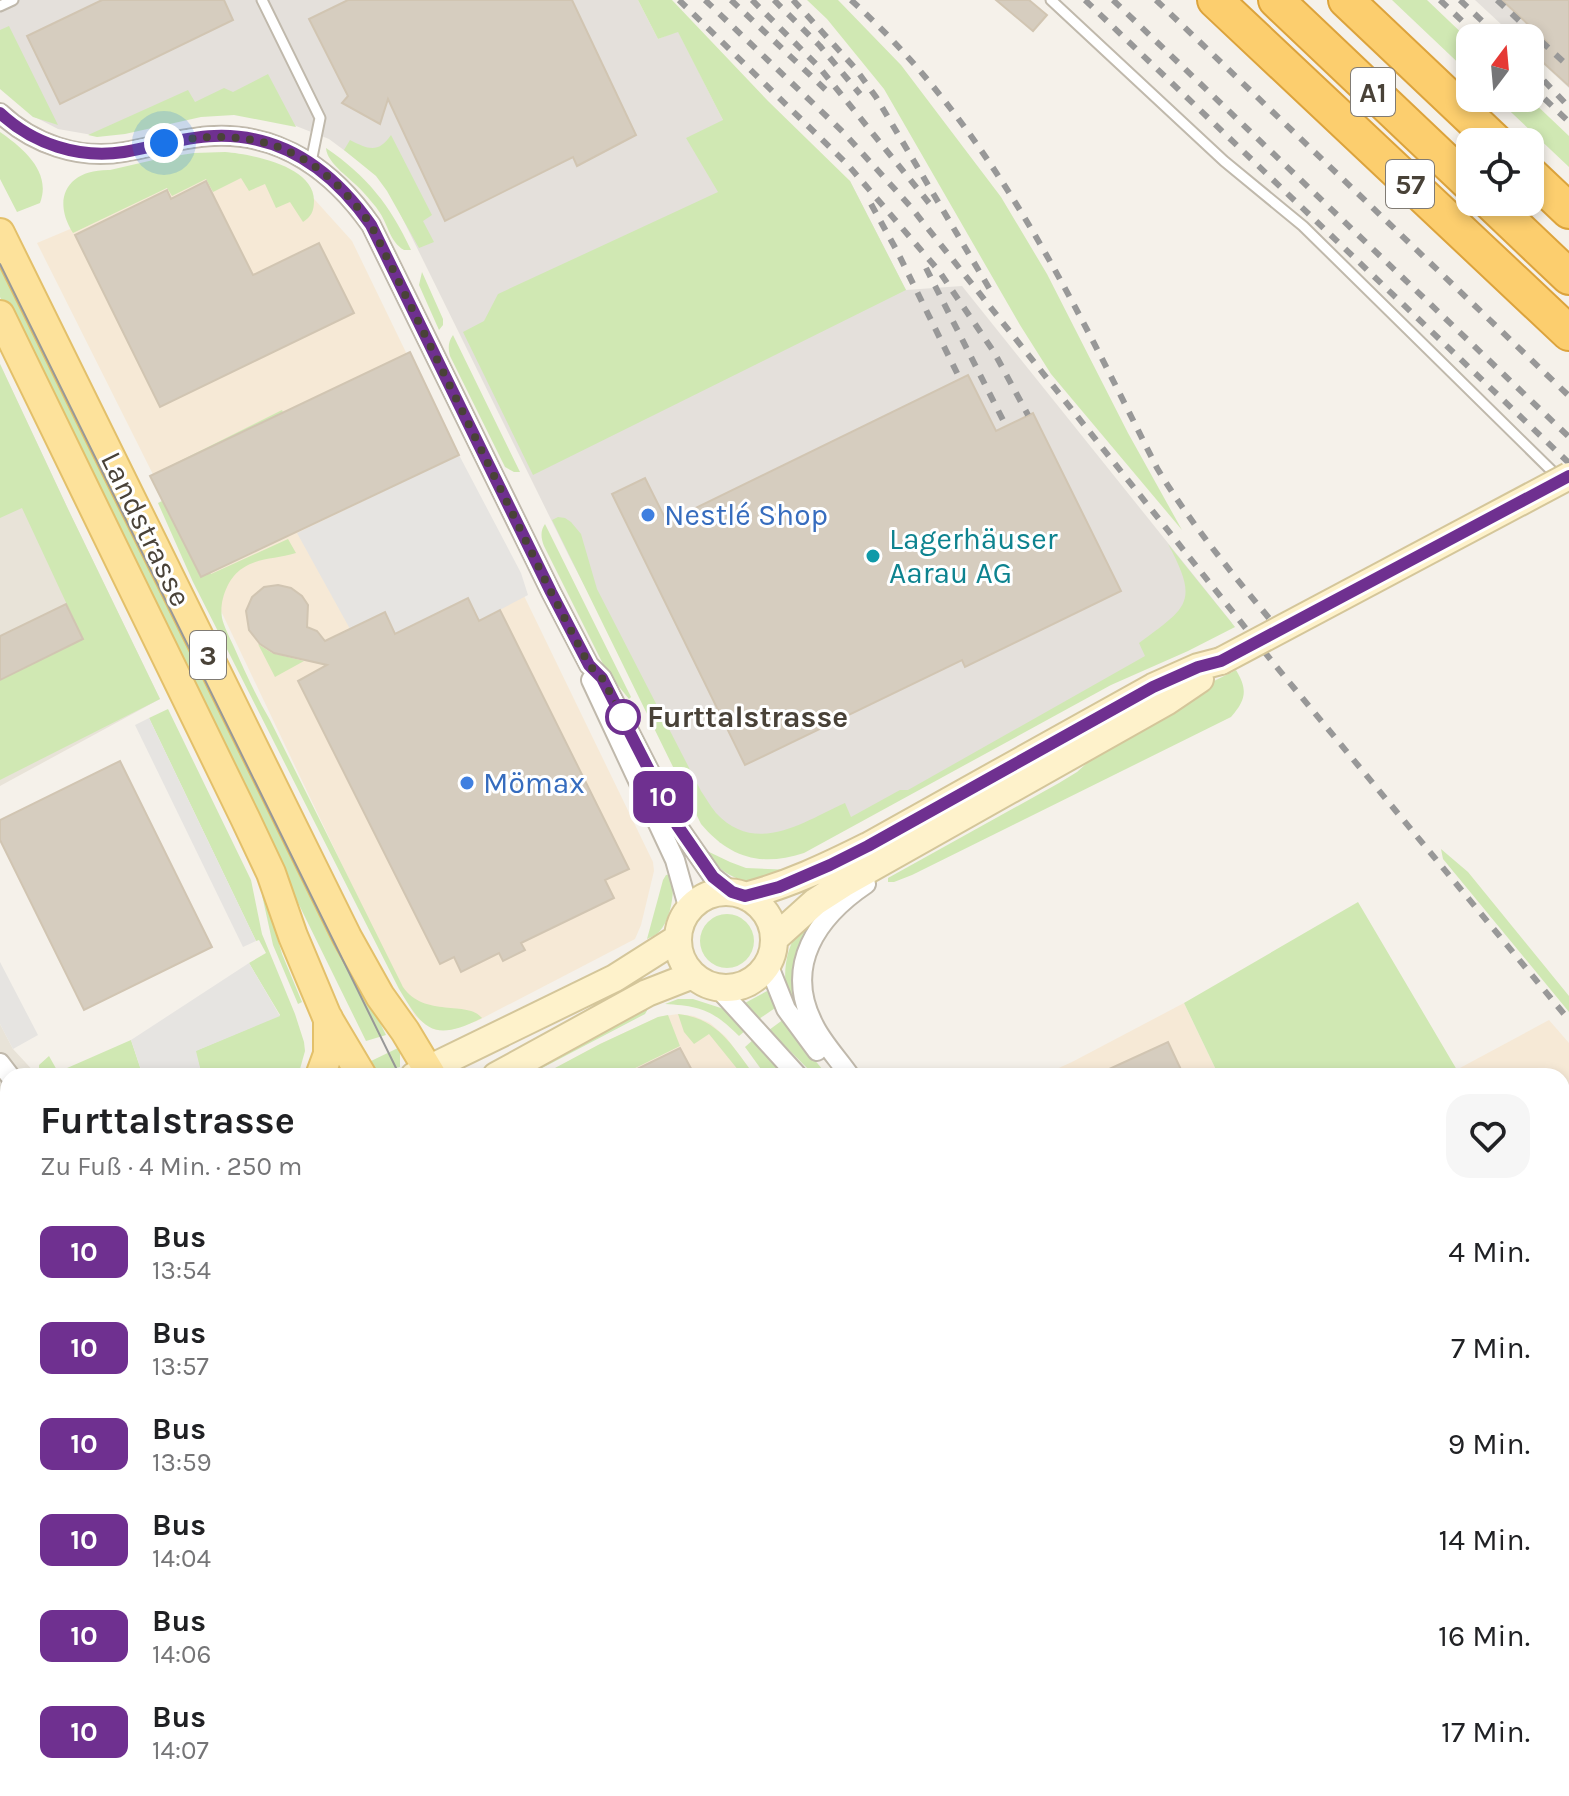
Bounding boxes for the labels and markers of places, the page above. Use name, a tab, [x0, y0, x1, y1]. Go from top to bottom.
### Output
place label: Nestlé Shop	[664, 497, 828, 533]
marker: Nestlé Shop	[639, 506, 657, 524]
place label: Lagerhäuser Aarau AG	[889, 521, 1058, 591]
marker: Lagerhäuser Aarau AG	[864, 547, 882, 565]
place label: Furttalstrasse	[647, 699, 848, 735]
marker: Furttalstrasse	[606, 700, 640, 734]
place label: Mömax	[483, 765, 585, 801]
marker: Mömax	[458, 774, 476, 792]

